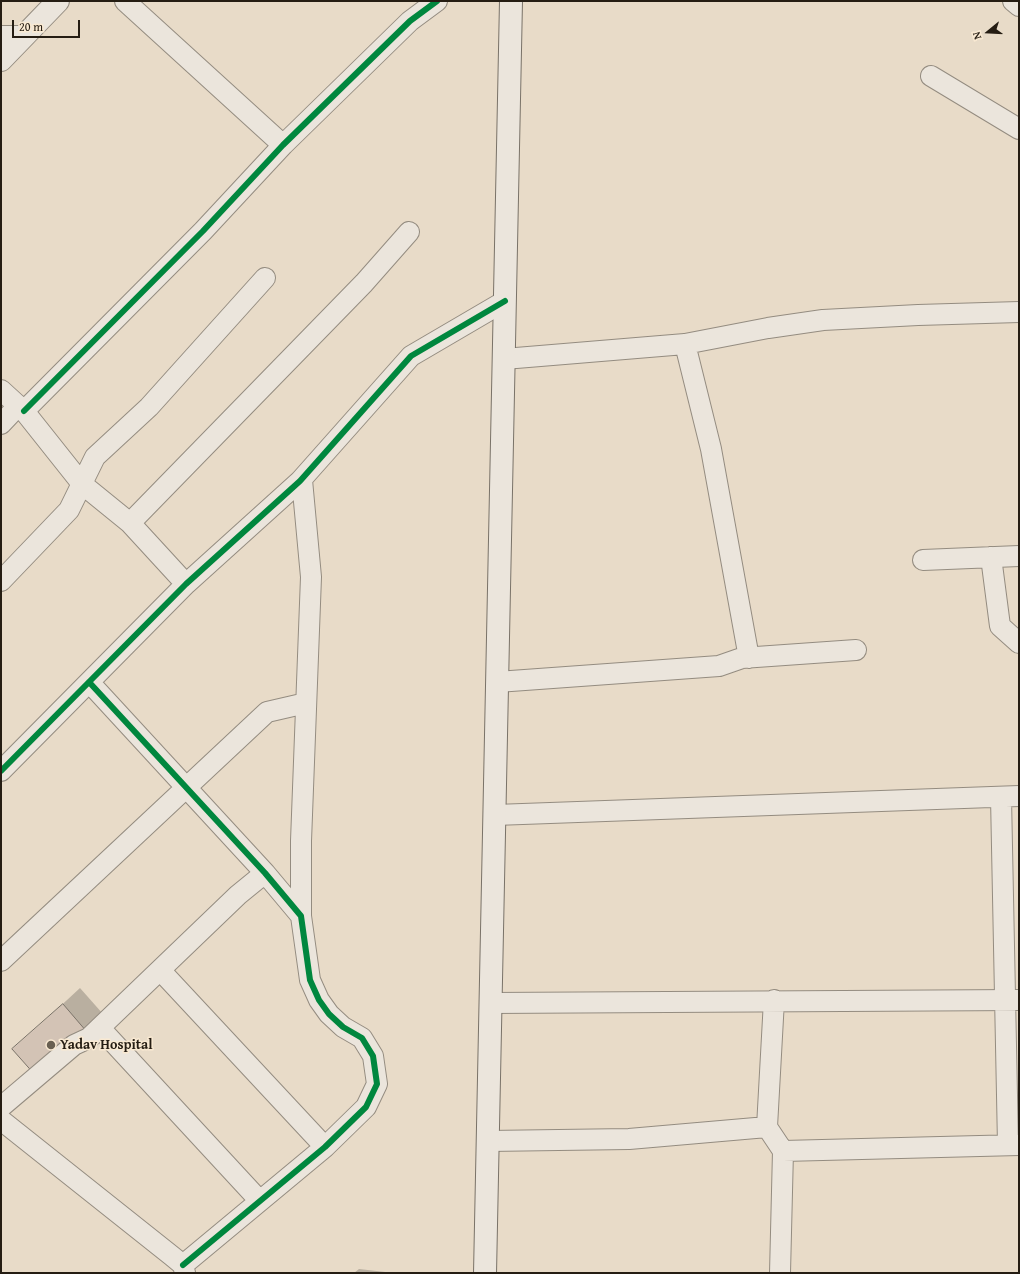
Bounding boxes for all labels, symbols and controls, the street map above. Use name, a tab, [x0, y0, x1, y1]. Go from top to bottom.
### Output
scale bar	[14, 12, 82, 38]
north arrow	[968, 12, 1008, 52]
text: 20 m	[19, 18, 43, 35]
text: N	[968, 30, 985, 42]
place label: Yadav Hospital	[60, 1037, 153, 1053]
marker: Yadav Hospital	[45, 1039, 57, 1051]

